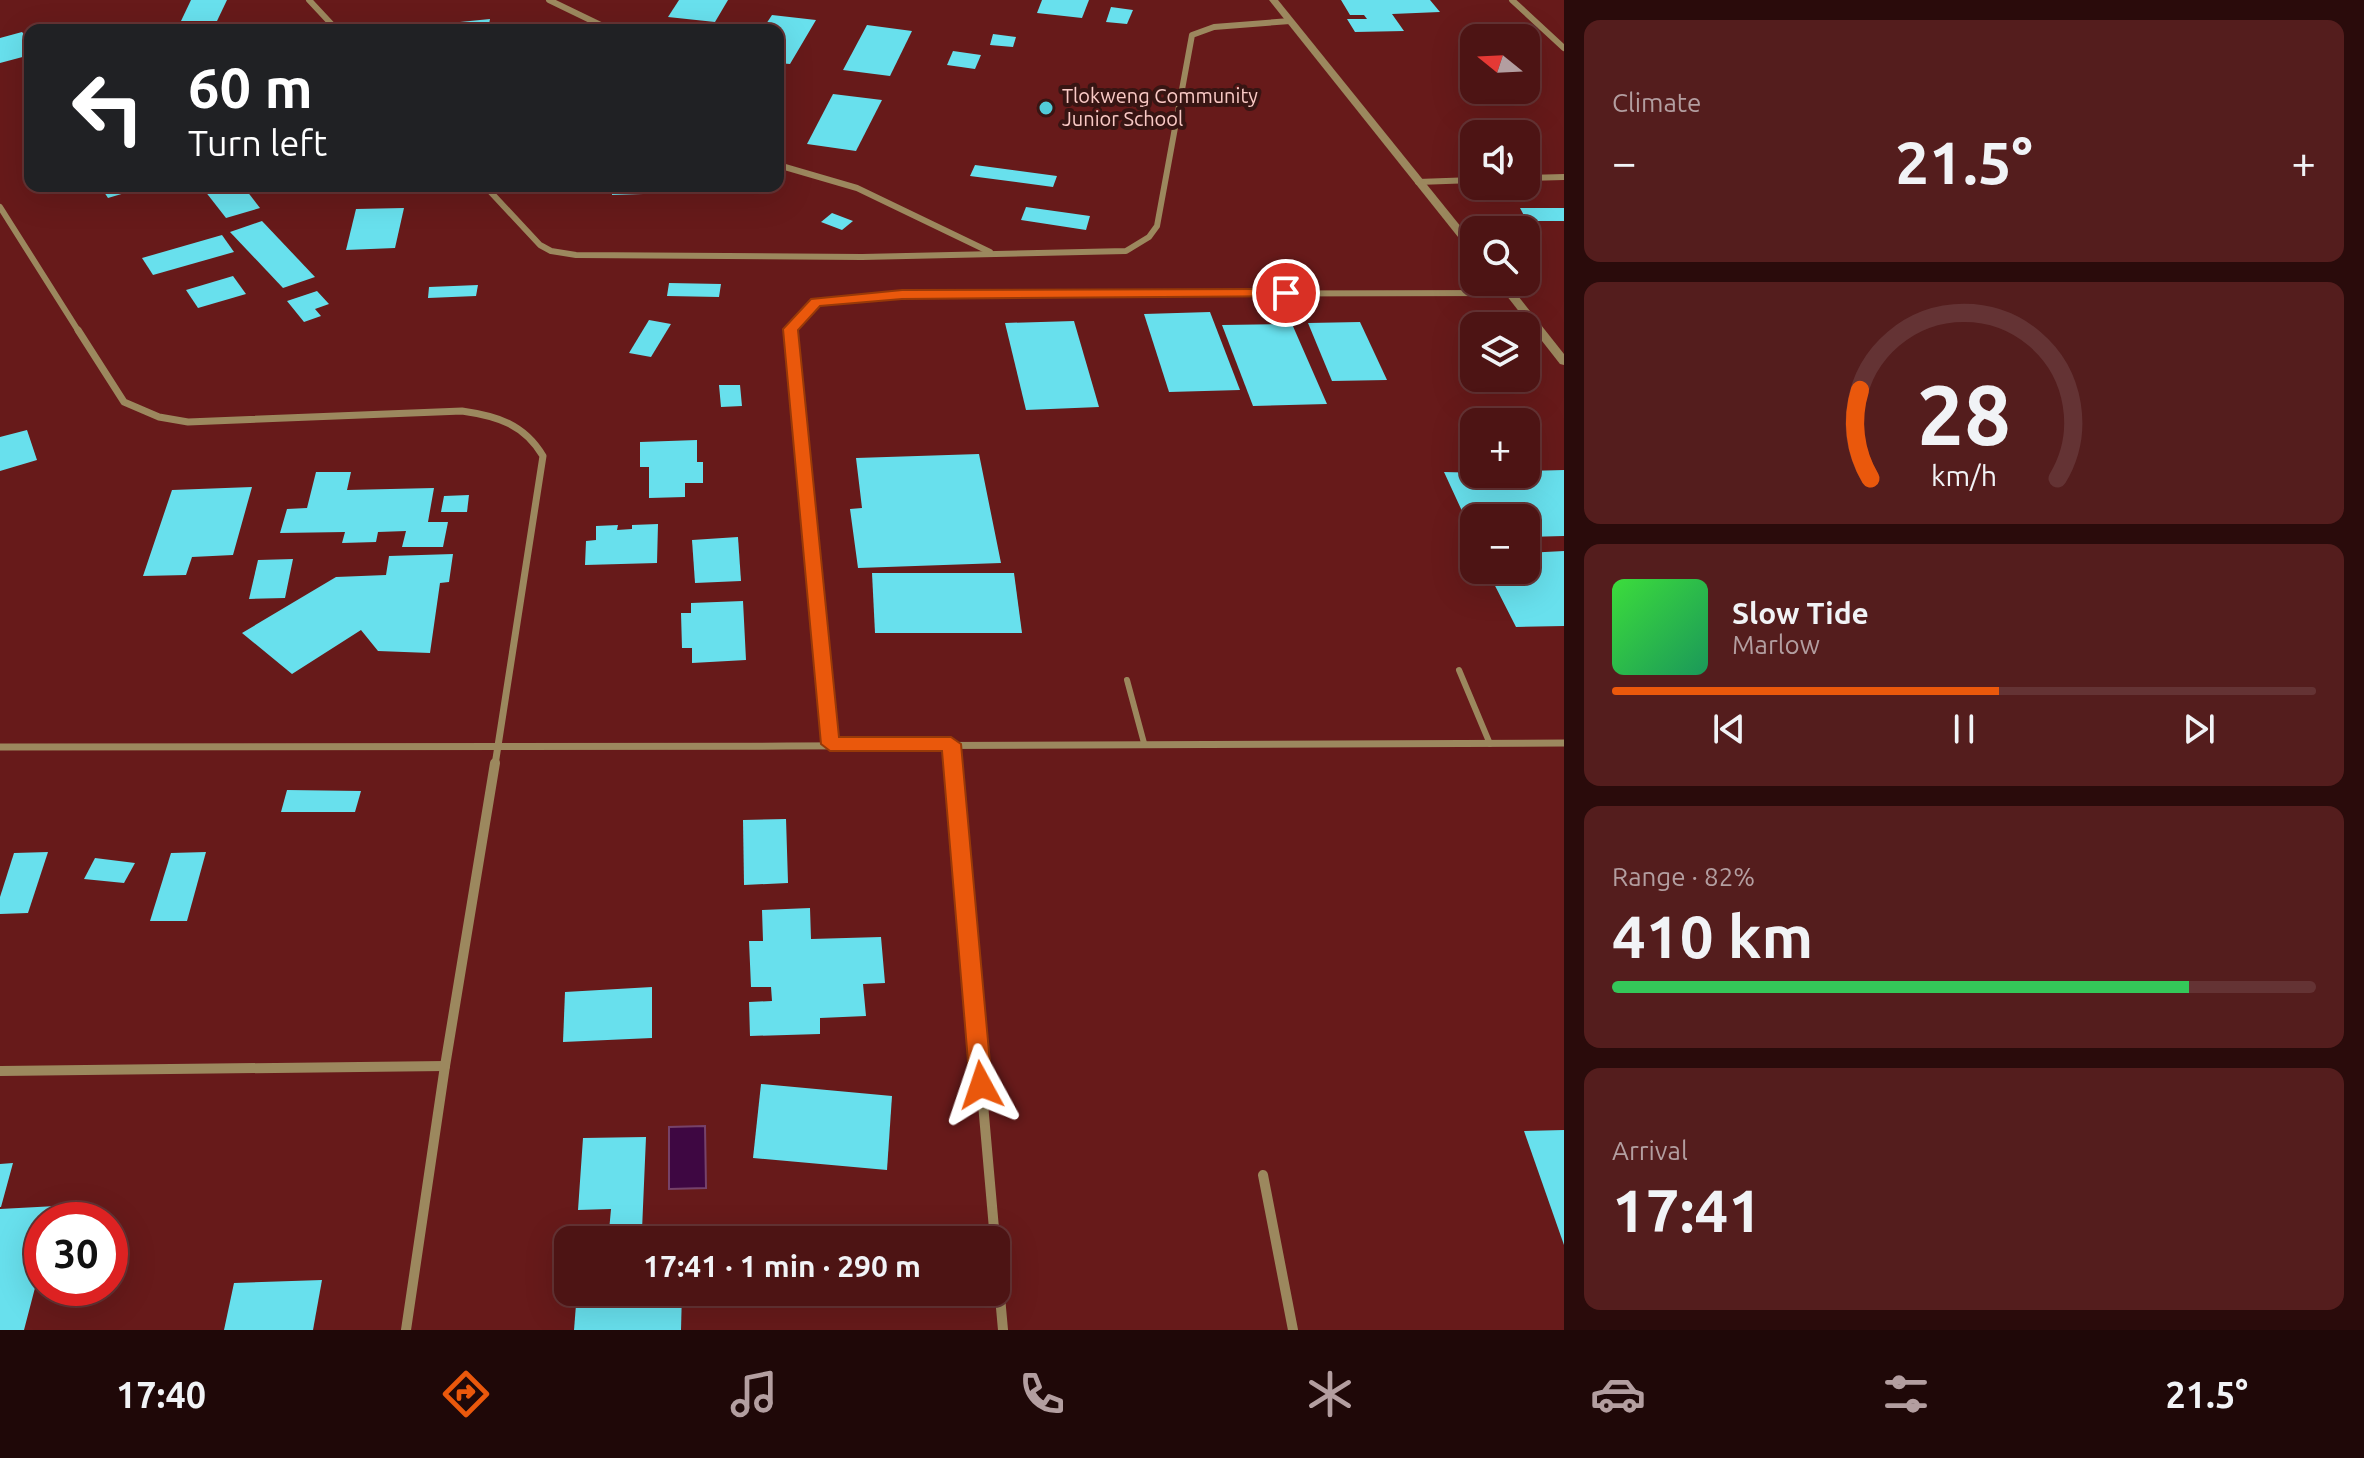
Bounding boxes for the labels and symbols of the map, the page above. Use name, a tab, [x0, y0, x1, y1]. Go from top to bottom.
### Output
north arrow	[1460, 24, 1540, 104]
place label: Tlokweng Community Junior School	[1062, 84, 1258, 130]
marker: Tlokweng Community Junior School	[1037, 99, 1055, 117]
pin	[1252, 259, 1320, 327]
position arrow	[939, 1043, 1023, 1127]
speed limit sign: 30	[24, 1202, 128, 1306]

